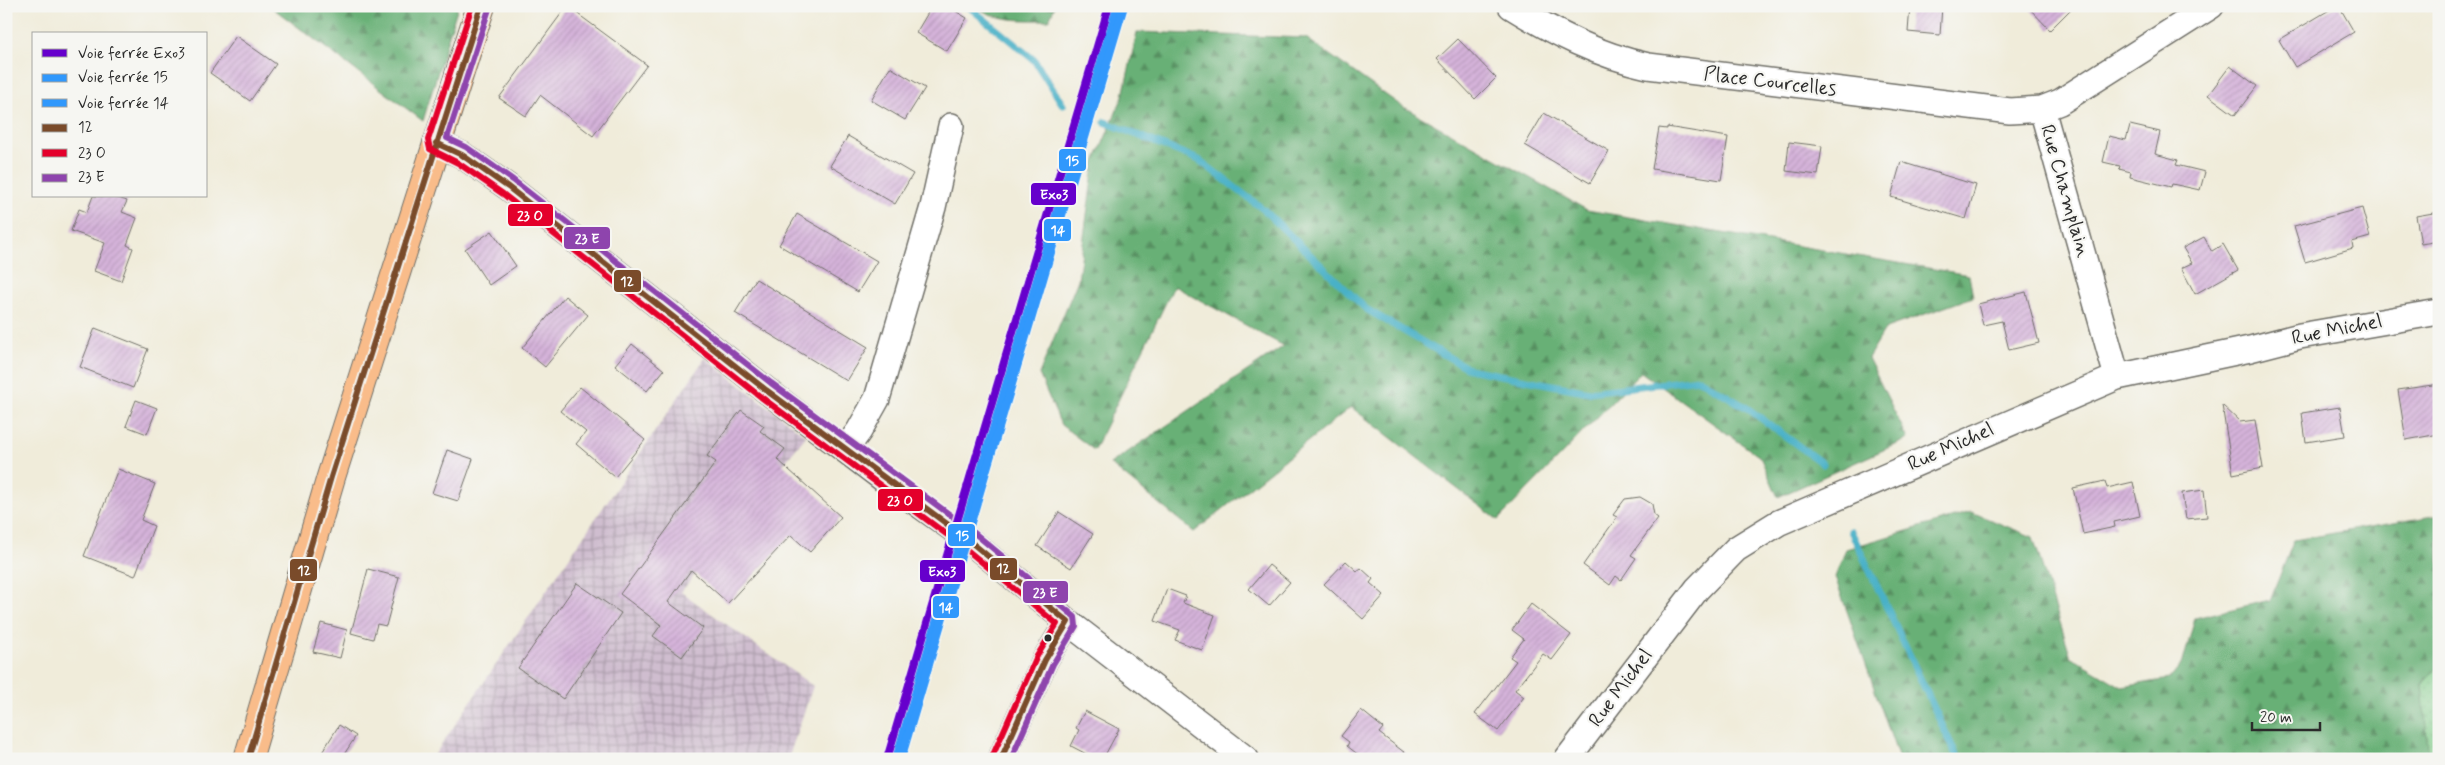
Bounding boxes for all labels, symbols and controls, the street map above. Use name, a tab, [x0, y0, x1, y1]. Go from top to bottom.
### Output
legend	[32, 32, 208, 198]
text: Voie ferrée Exo3	[78, 44, 185, 64]
street label: Place Courcelles	[1702, 60, 1838, 104]
text: Voie ferrée 15	[78, 68, 168, 88]
text: Voie ferrée 14	[78, 94, 169, 114]
text: 12	[78, 118, 93, 138]
street label: Rue Champlain	[2033, 122, 2097, 261]
text: 23 O	[78, 144, 106, 164]
line badge: 15	[1058, 148, 1087, 172]
text: 15	[1065, 152, 1079, 170]
text: 23 E	[78, 168, 105, 188]
line badge: Exo3	[1030, 182, 1077, 206]
text: Exo3	[1040, 186, 1069, 204]
line badge: 23 O	[507, 203, 554, 227]
text: 23 O	[517, 207, 543, 225]
line badge: 14	[1043, 218, 1072, 242]
text: 14	[1051, 222, 1066, 240]
line badge: 23 E	[563, 226, 611, 250]
text: 23 E	[575, 230, 599, 248]
line badge: 12	[613, 269, 642, 293]
text: 12	[620, 273, 634, 291]
street label: Rue Michel	[2289, 308, 2385, 352]
street label: Rue Michel	[1904, 416, 1998, 478]
line badge: 23 O	[877, 488, 924, 512]
text: 23 O	[887, 492, 913, 510]
line badge: 15	[947, 523, 976, 547]
text: 15	[955, 527, 969, 545]
line badge: 12	[989, 557, 1018, 581]
line badge: 12	[289, 558, 318, 582]
line badge: Exo3	[919, 559, 966, 583]
text: 12	[996, 560, 1010, 578]
text: 12	[297, 562, 311, 580]
text: Exo3	[928, 563, 957, 581]
line badge: 23 E	[1022, 580, 1069, 604]
text: 23 E	[1033, 584, 1057, 602]
line badge: 14	[932, 595, 960, 619]
text: 14	[939, 599, 954, 617]
unlabelled marker	[1043, 633, 1053, 643]
street label: Rue Michel	[1583, 643, 1659, 733]
scale bar	[2252, 700, 2320, 732]
text: 20 m	[2260, 708, 2292, 728]

